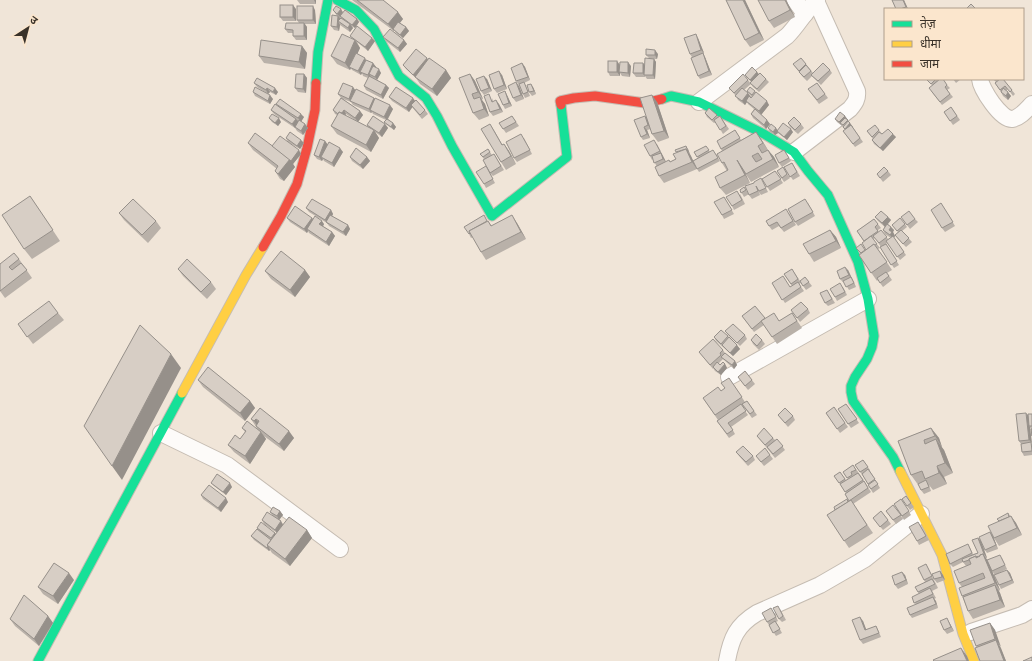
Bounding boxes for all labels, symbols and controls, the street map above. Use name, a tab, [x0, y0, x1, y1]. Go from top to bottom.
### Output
north arrow	[8, 8, 48, 48]
legend	[884, 8, 1024, 80]
text: उ	[27, 12, 42, 28]
text: तेज़	[920, 15, 937, 31]
text: धीमा	[920, 35, 942, 51]
text: जाम	[920, 55, 940, 71]

